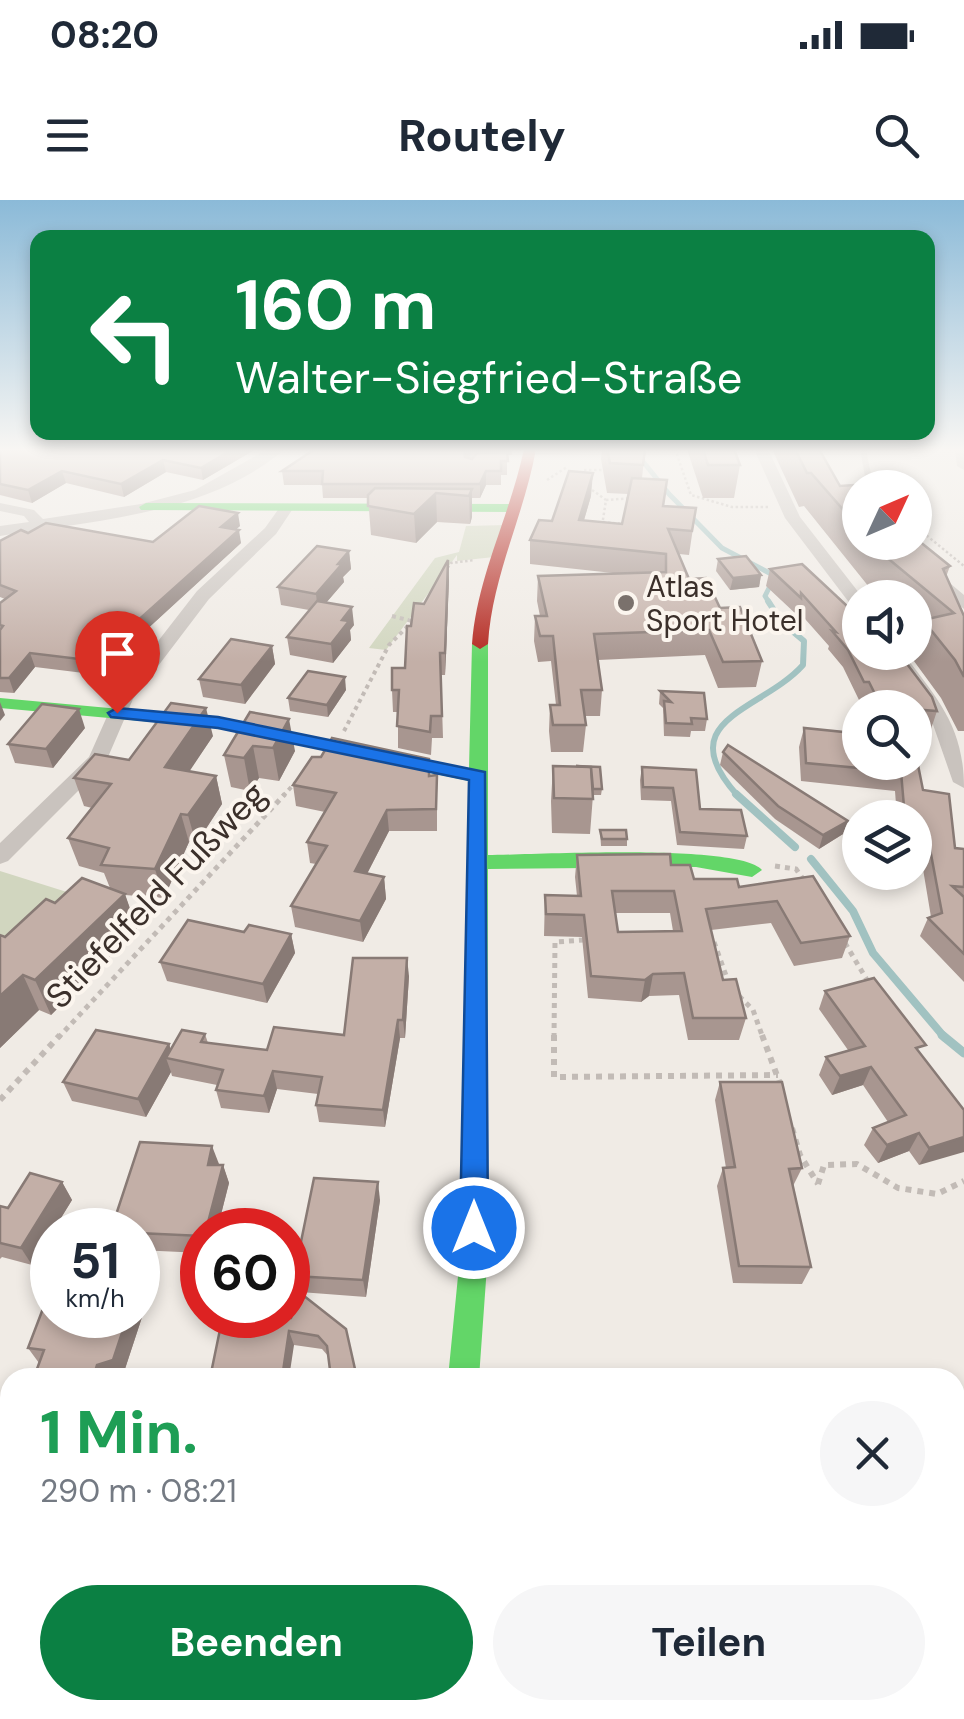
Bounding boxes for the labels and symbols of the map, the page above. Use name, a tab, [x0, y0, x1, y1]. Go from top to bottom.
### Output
north arrow	[842, 470, 932, 560]
place label: Atlas Sport Hotel	[646, 567, 804, 640]
marker: Atlas Sport Hotel	[615, 592, 637, 614]
pin	[75, 611, 160, 714]
street label: Stiefelfeld Fußweg	[36, 772, 276, 1018]
position arrow	[422, 1176, 526, 1280]
speed limit sign: 60	[180, 1208, 310, 1338]

